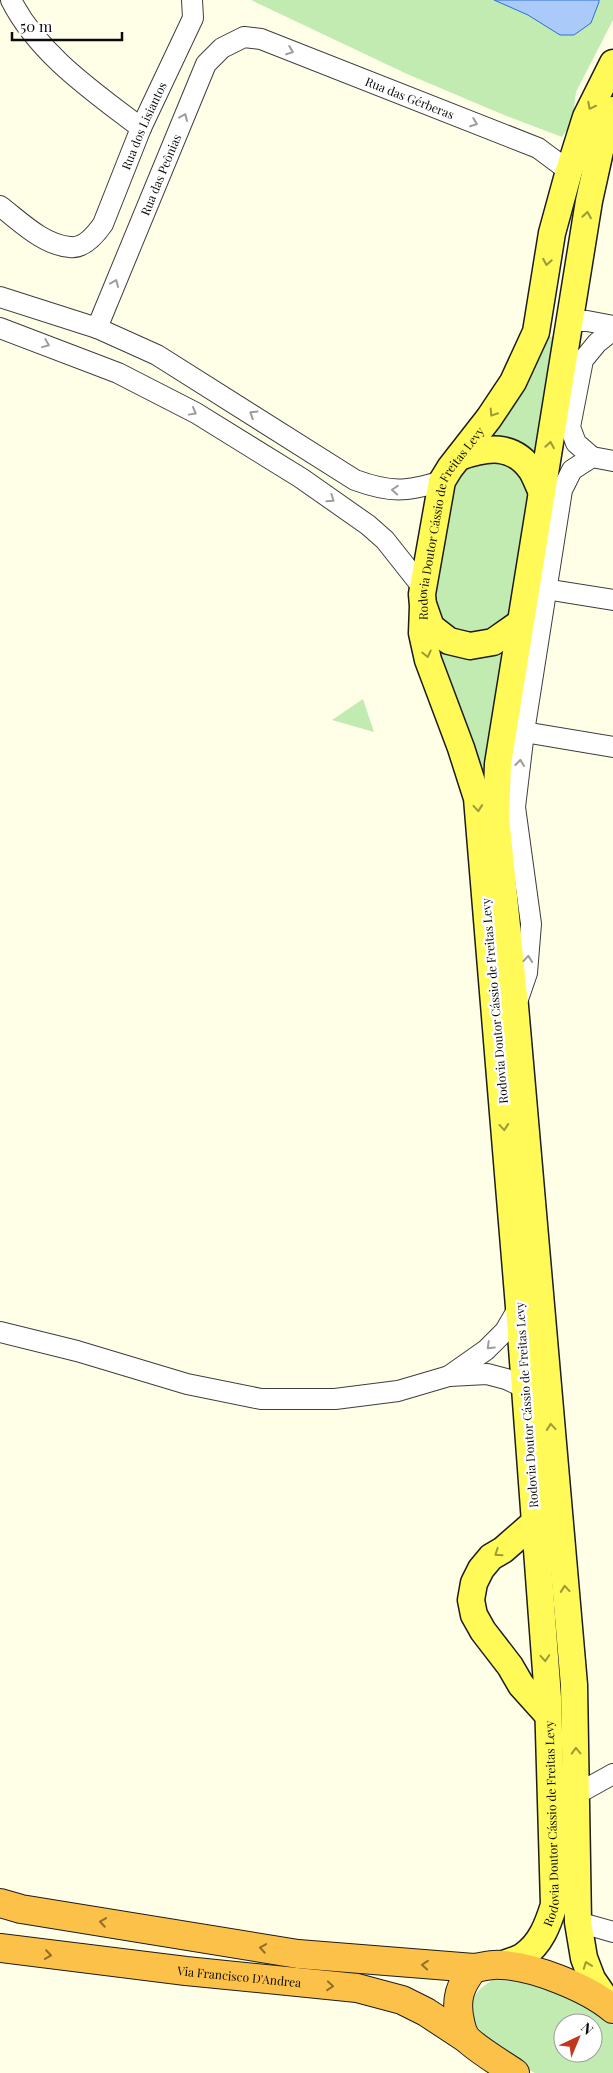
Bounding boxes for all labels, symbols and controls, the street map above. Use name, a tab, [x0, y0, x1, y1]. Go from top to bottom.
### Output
scale bar	[12, 10, 122, 42]
text: 50 m	[20, 16, 53, 36]
one-way arrow	[285, 45, 294, 55]
street label: Rua das Gérberas	[363, 73, 457, 122]
street label: Rua dos Lisiantos	[117, 79, 170, 172]
one-way arrow	[587, 101, 597, 110]
one-way arrow	[178, 113, 189, 122]
one-way arrow	[469, 117, 478, 127]
street label: Rua das Peônias	[136, 132, 184, 218]
one-way arrow	[581, 211, 591, 220]
one-way arrow	[543, 258, 553, 267]
one-way arrow	[109, 279, 120, 288]
one-way arrow	[41, 338, 50, 348]
one-way arrow	[188, 406, 197, 416]
one-way arrow	[489, 407, 499, 416]
one-way arrow	[249, 411, 258, 421]
street label: Rodovia Doutor Cássio de Freitas Levy	[414, 423, 487, 620]
one-way arrow	[544, 441, 554, 449]
one-way arrow	[390, 484, 398, 495]
one-way arrow	[325, 493, 335, 502]
one-way arrow	[421, 649, 432, 658]
one-way arrow	[514, 759, 525, 767]
one-way arrow	[472, 804, 483, 812]
street label: Rodovia Doutor Cássio de Freitas Levy	[477, 898, 511, 1104]
one-way arrow	[523, 955, 534, 963]
one-way arrow	[498, 1123, 509, 1131]
street label: Rodovia Doutor Cássio de Freitas Levy	[511, 1302, 541, 1508]
one-way arrow	[487, 1340, 496, 1349]
one-way arrow	[545, 1423, 556, 1431]
one-way arrow	[494, 1547, 503, 1556]
one-way arrow	[560, 1585, 571, 1593]
one-way arrow	[539, 1654, 550, 1662]
street label: Rodovia Doutor Cássio de Freitas Levy	[539, 1720, 562, 1929]
one-way arrow	[570, 1747, 581, 1755]
one-way arrow	[99, 1918, 107, 1928]
one-way arrow	[259, 1944, 268, 1954]
one-way arrow	[45, 1949, 53, 1960]
one-way arrow	[421, 1960, 429, 1971]
one-way arrow	[583, 1961, 593, 1970]
street label: Via Francisco D'Andrea	[176, 1962, 302, 1990]
one-way arrow	[326, 1980, 334, 1991]
north arrow	[553, 2013, 603, 2063]
text: N	[577, 2018, 598, 2039]

